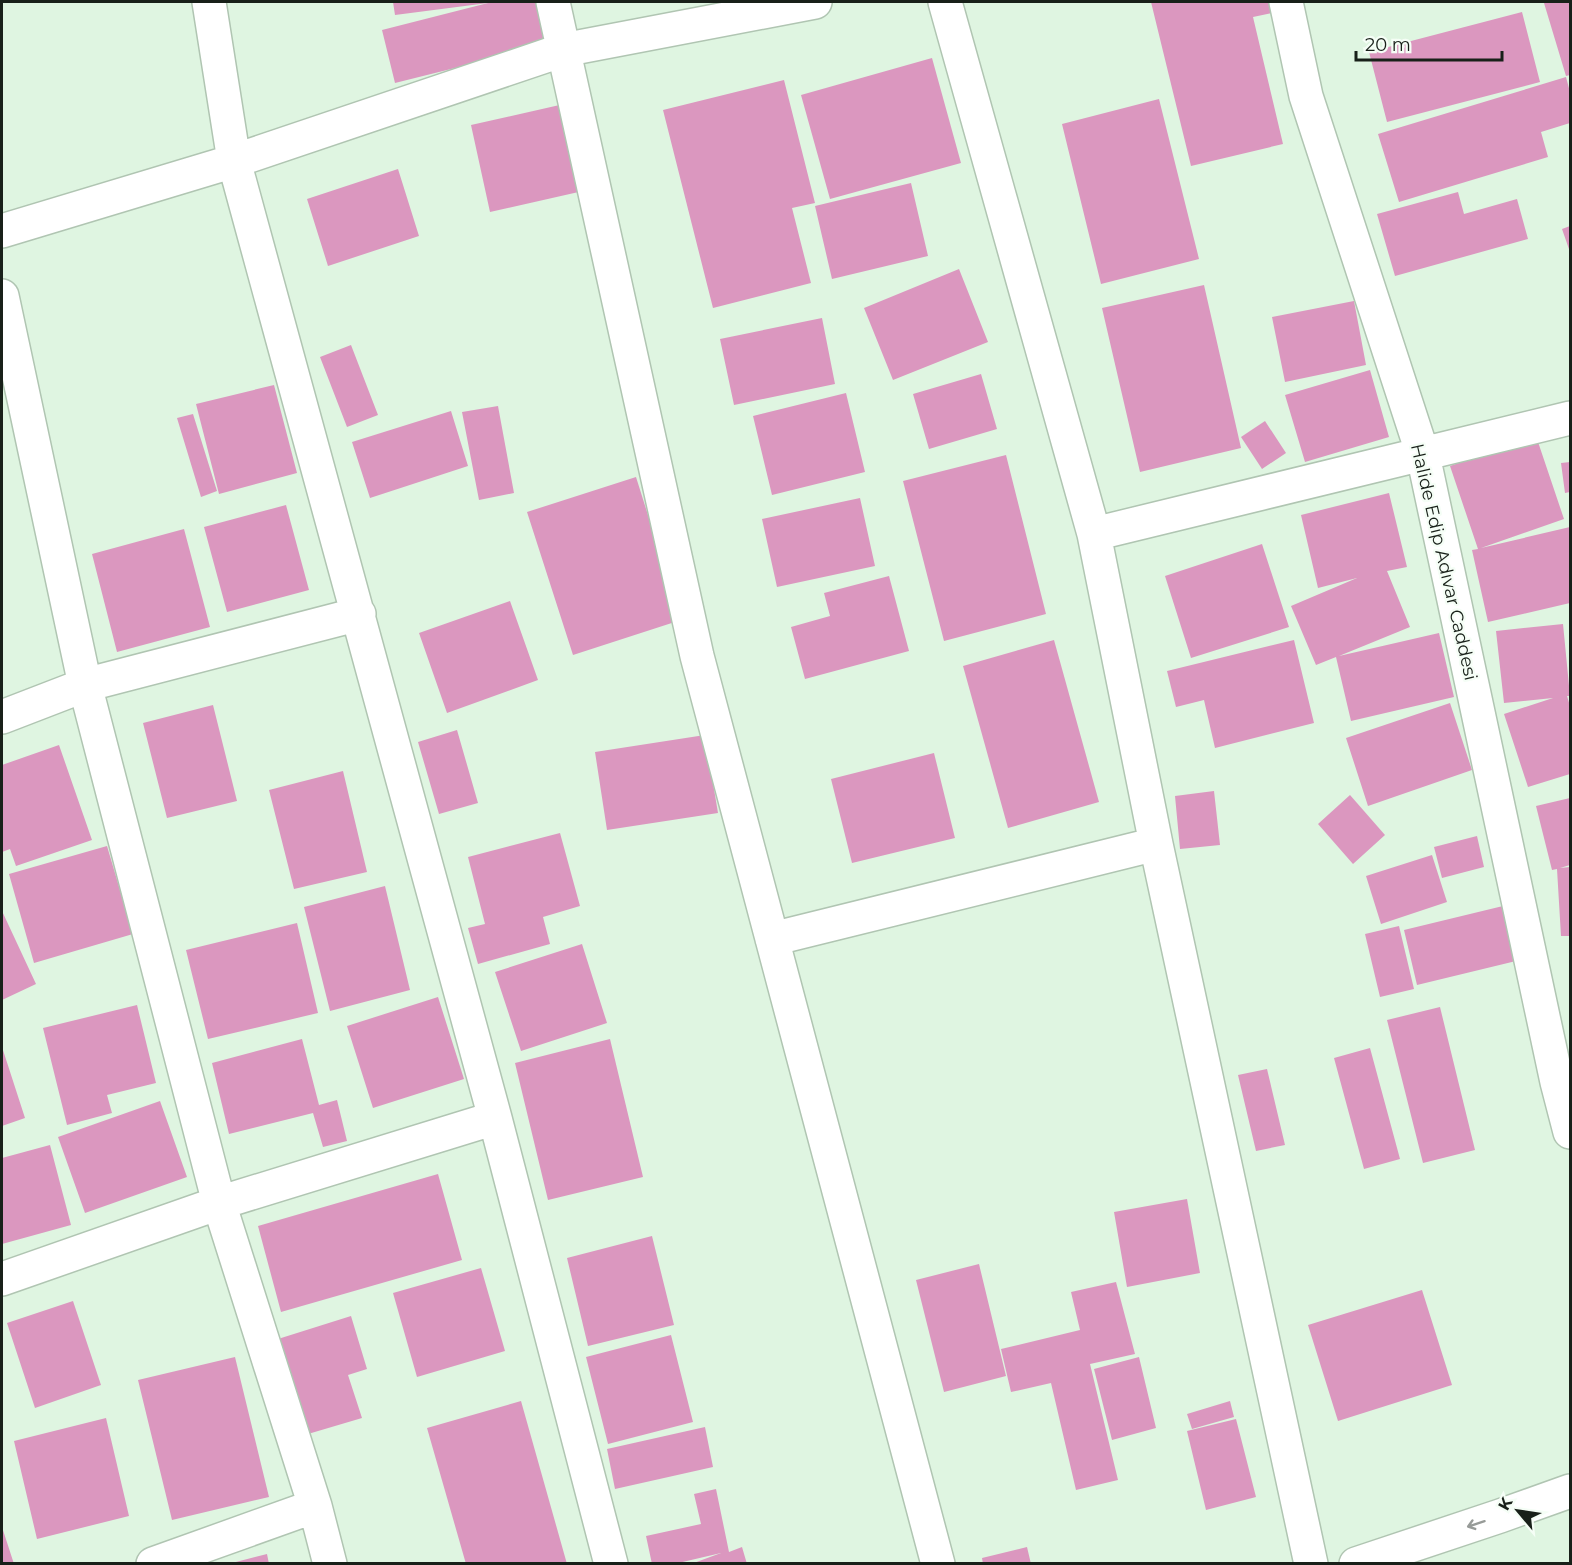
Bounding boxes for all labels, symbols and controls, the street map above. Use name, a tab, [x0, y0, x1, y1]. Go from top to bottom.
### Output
scale bar	[1356, 24, 1502, 62]
text: 20 m	[1365, 34, 1411, 56]
street label: Halide Edip Adıvar Caddesi	[1406, 441, 1482, 683]
north arrow	[1488, 1481, 1548, 1541]
text: K	[1494, 1493, 1517, 1514]
one-way arrow	[1467, 1519, 1486, 1530]

